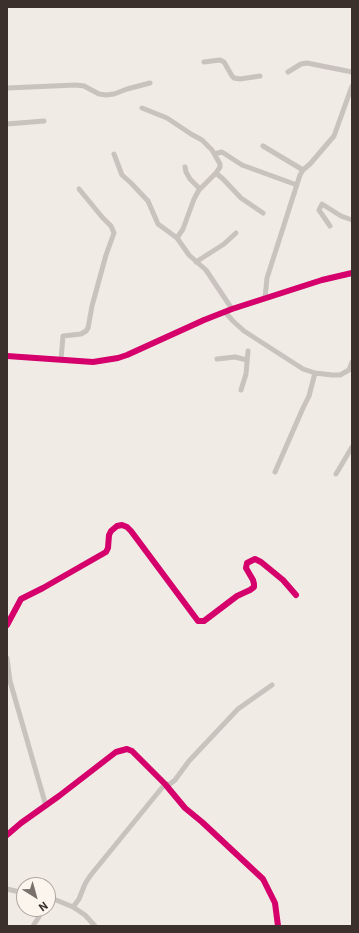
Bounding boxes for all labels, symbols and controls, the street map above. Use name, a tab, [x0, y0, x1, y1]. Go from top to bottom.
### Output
north arrow	[16, 877, 56, 917]
text: N	[36, 899, 50, 914]

